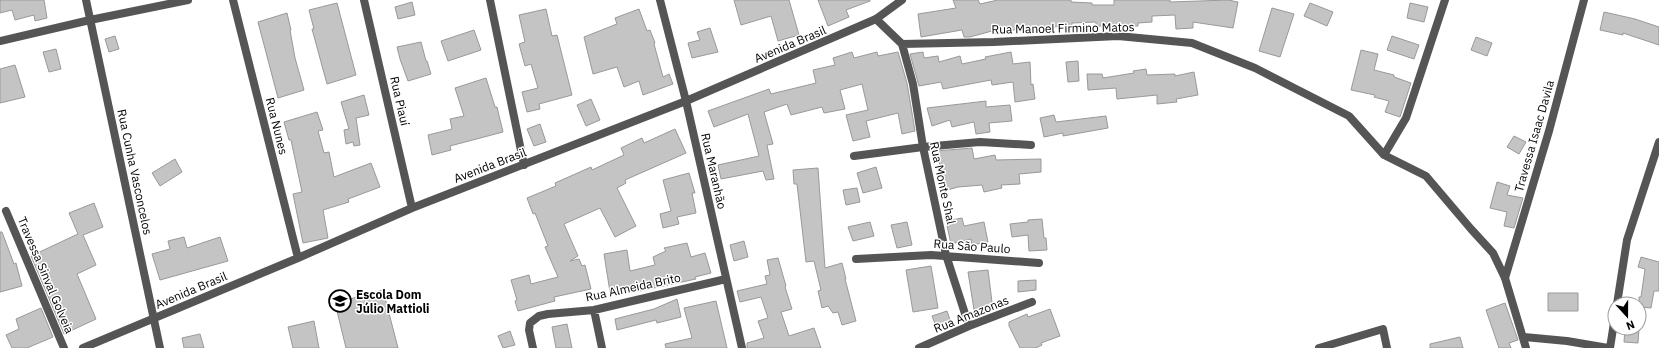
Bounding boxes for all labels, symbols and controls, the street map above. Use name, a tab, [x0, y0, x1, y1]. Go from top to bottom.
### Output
street label: Rua Manoel Firmino Matos	[991, 19, 1135, 37]
street label: Avenida Brasil	[752, 22, 828, 66]
street label: Rua Piauí	[387, 75, 413, 127]
street label: Travessa Isaac Davila	[1511, 78, 1557, 194]
street label: Rua Nunes	[263, 96, 291, 156]
street label: Rua Cunha Vasconcelos	[114, 108, 156, 236]
street label: Rua Maranhão	[698, 132, 730, 211]
street label: Rua Monte Shal	[927, 140, 959, 226]
street label: Avenida Brasil	[452, 144, 528, 186]
street label: Travessa Sinval Golveia	[15, 214, 78, 336]
street label: Rua São Paulo	[933, 236, 1011, 256]
street label: Avenida Brasil	[153, 268, 229, 312]
street label: Rua Almeida Brito	[584, 270, 682, 304]
place label: Escola Dom Júlio Mattioli	[356, 287, 430, 316]
school or university icon: Escola Dom Júlio Mattioli	[327, 288, 353, 314]
street label: Rua Amazonas	[931, 292, 1011, 336]
north arrow	[1607, 296, 1647, 336]
text: N	[1624, 317, 1637, 333]

